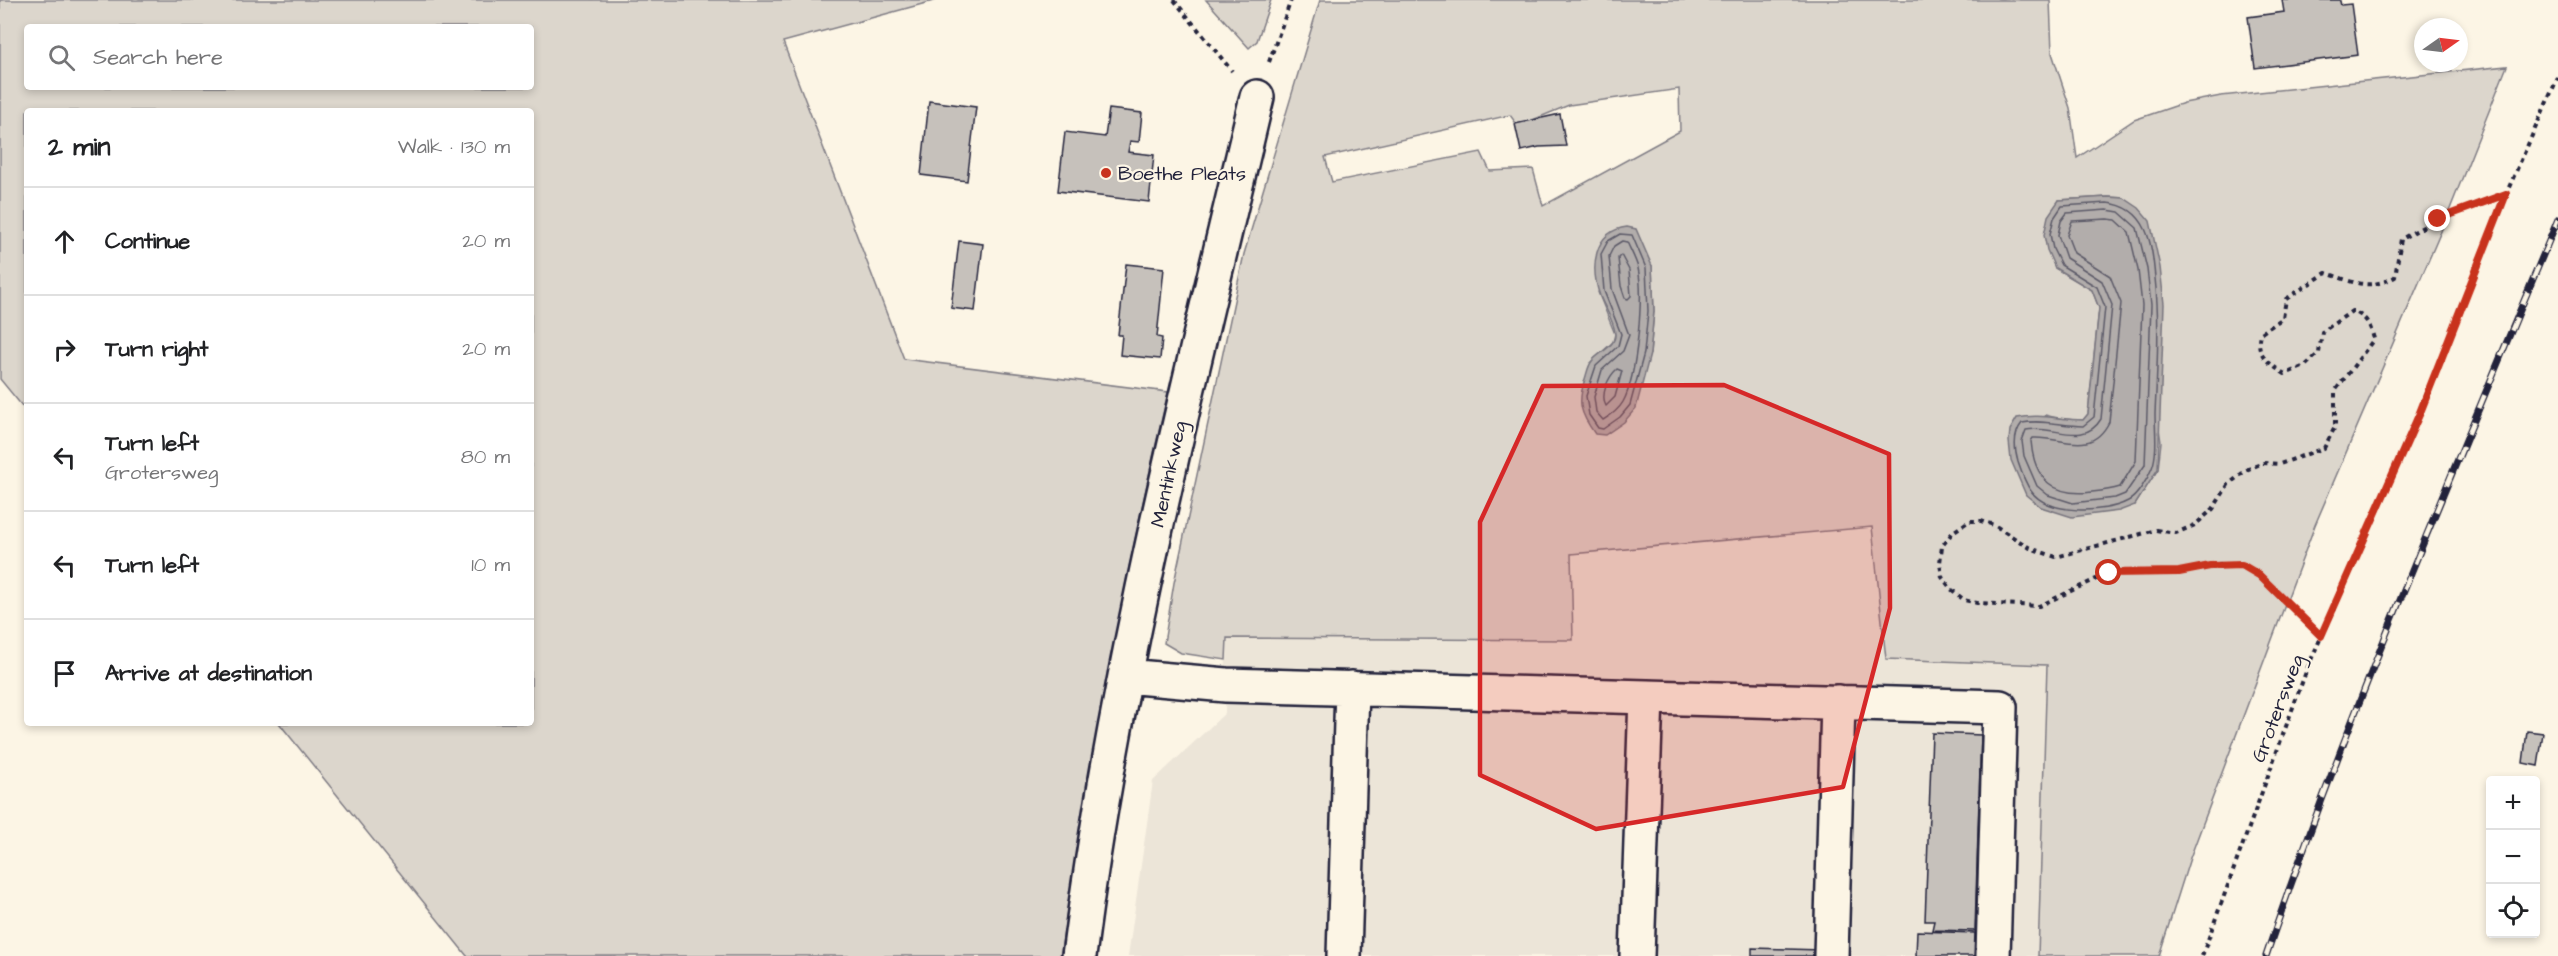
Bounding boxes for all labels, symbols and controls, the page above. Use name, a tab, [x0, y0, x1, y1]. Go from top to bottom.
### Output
north arrow	[2414, 18, 2468, 72]
search box	[24, 24, 534, 90]
icon: search	[45, 41, 78, 74]
text: Search here	[93, 42, 223, 73]
text: 2 min	[48, 129, 110, 165]
text: Walk · 130 m	[398, 133, 510, 161]
place label: Boethe Pleats	[1118, 160, 1246, 188]
marker: Boethe Pleats	[1099, 166, 1113, 180]
route end	[2424, 205, 2450, 231]
icon: ahead	[48, 225, 81, 258]
text: Continue	[105, 226, 190, 257]
text: 20 m	[462, 227, 510, 255]
icon: right	[48, 333, 81, 366]
text: Turn right	[105, 334, 208, 365]
text: 20 m	[462, 335, 510, 363]
street label: Mentinkweg	[1144, 418, 1195, 530]
text: Turn left	[105, 428, 199, 459]
icon: left	[48, 441, 81, 474]
text: 80 m	[461, 443, 510, 471]
text: Grotersweg	[105, 459, 218, 487]
icon: left	[48, 549, 81, 582]
text: Turn left	[105, 550, 199, 581]
text: 10 m	[471, 551, 510, 579]
route start	[2095, 559, 2121, 585]
street label: Grotersweg	[2245, 650, 2312, 767]
icon: arrive	[48, 657, 81, 690]
text: Arrive at destination	[105, 658, 312, 689]
map controls	[2486, 776, 2540, 938]
button: +	[2486, 776, 2540, 830]
button: −	[2486, 830, 2540, 884]
button: locate	[2486, 884, 2540, 938]

